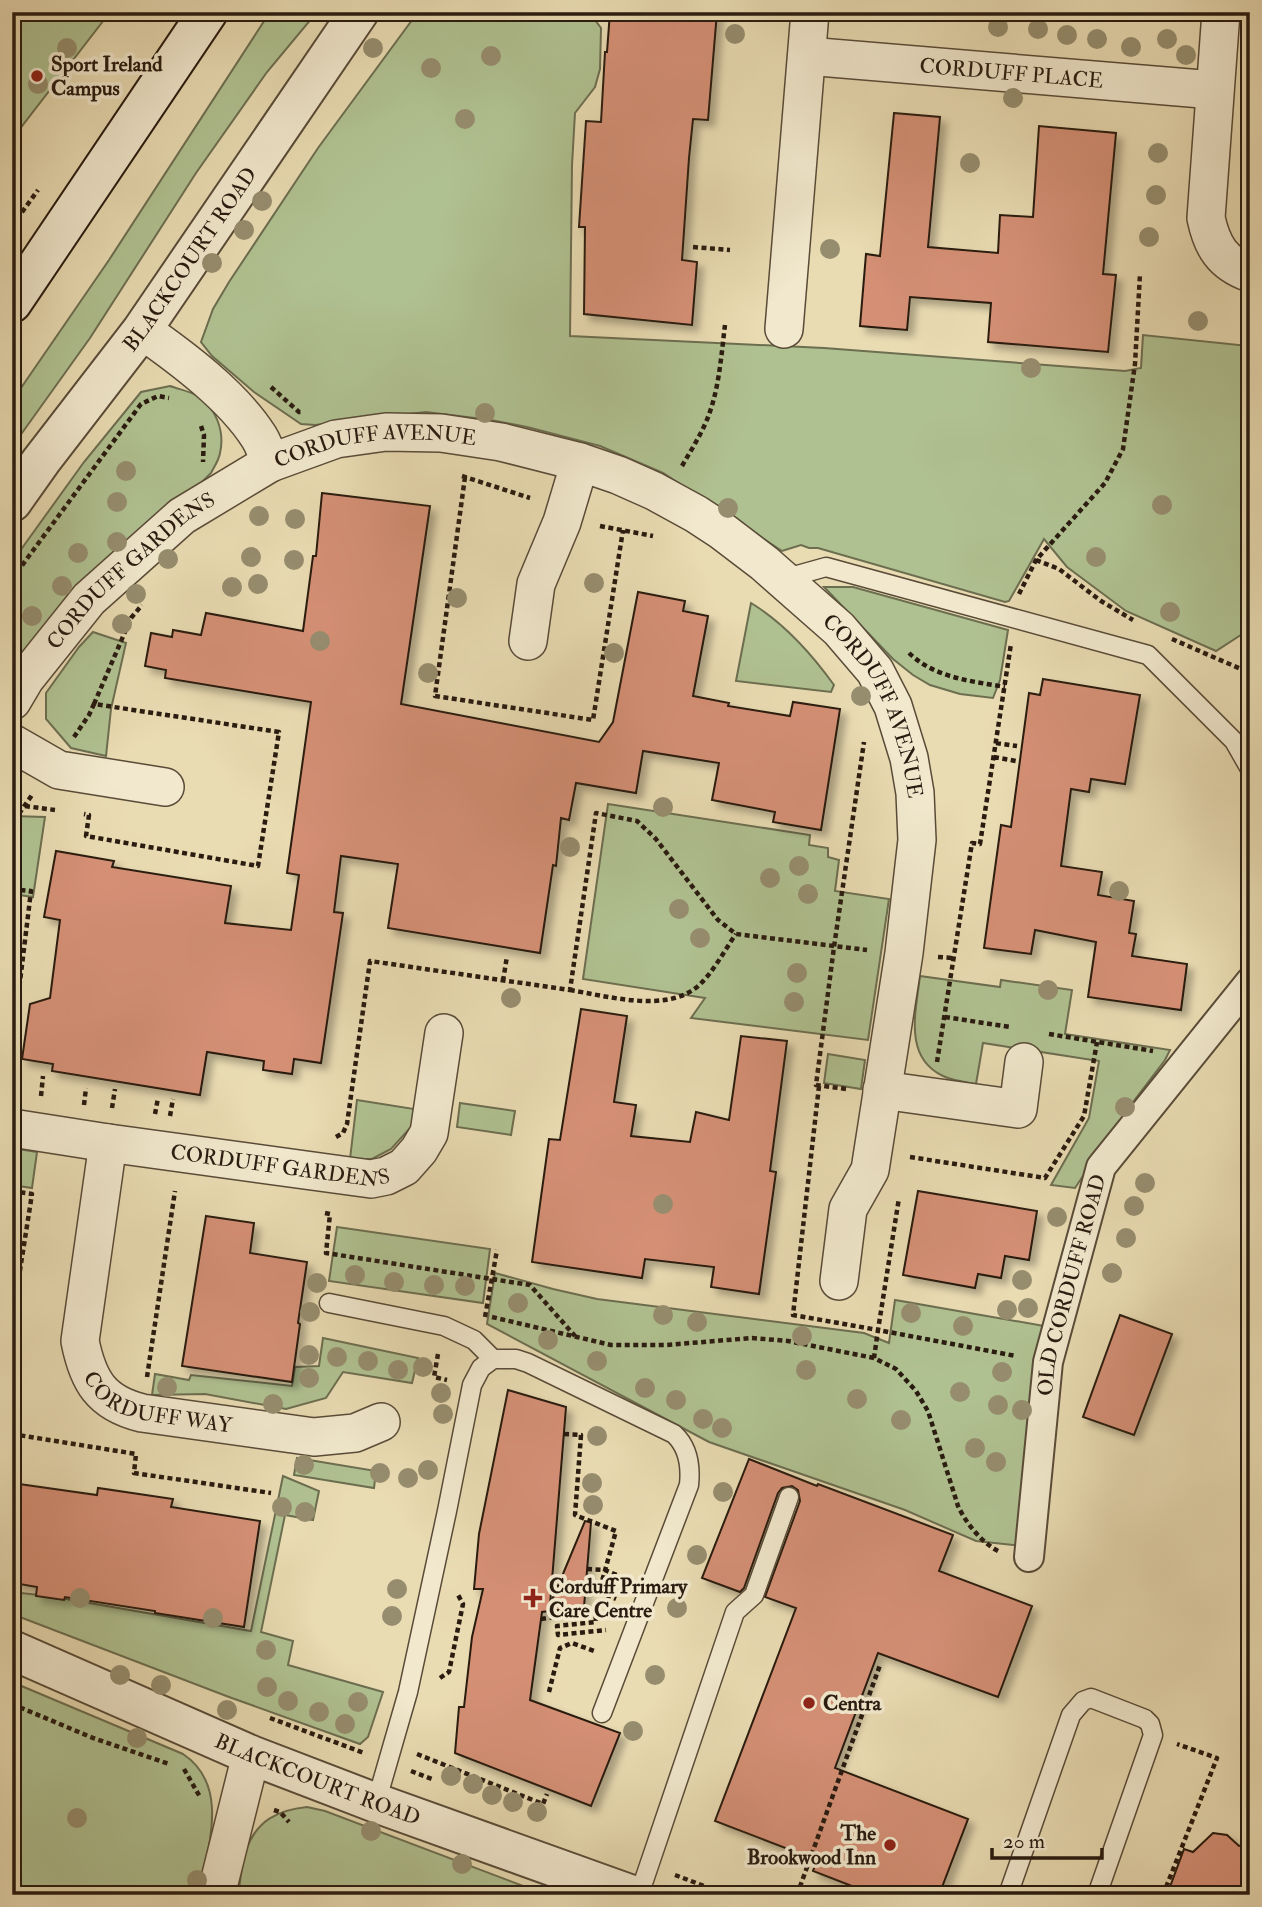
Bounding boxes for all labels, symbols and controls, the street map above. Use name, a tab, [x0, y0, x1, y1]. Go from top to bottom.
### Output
place label: Sport Ireland Campus	[51, 51, 163, 102]
street label: CORDUFF PLACE	[918, 52, 1104, 94]
marker: Sport Ireland Campus	[29, 68, 45, 84]
street label: BLACKCOURT ROAD	[117, 162, 263, 357]
street label: CORDUFF AVENUE	[270, 418, 478, 474]
street label: CORDUFF GARDENS	[41, 486, 220, 655]
street label: CORDUFF AVENUE	[817, 608, 929, 800]
street label: CORDUFF GARDENS	[169, 1138, 392, 1193]
street label: OLD CORDUFF ROAD	[1031, 1171, 1112, 1397]
street label: CORDUFF WAY	[77, 1366, 235, 1439]
place label: Corduff Primary Care Centre	[549, 1573, 688, 1624]
marker: Corduff Primary Care Centre	[523, 1588, 543, 1608]
place label: Centra	[823, 1690, 882, 1717]
marker: Centra	[801, 1695, 817, 1711]
street label: BLACKCOURT ROAD	[211, 1727, 424, 1831]
scale bar	[992, 1816, 1103, 1860]
place label: The Brookwood Inn	[747, 1820, 876, 1871]
text: 20 m	[1003, 1828, 1045, 1855]
marker: The Brookwood Inn	[882, 1837, 898, 1853]

